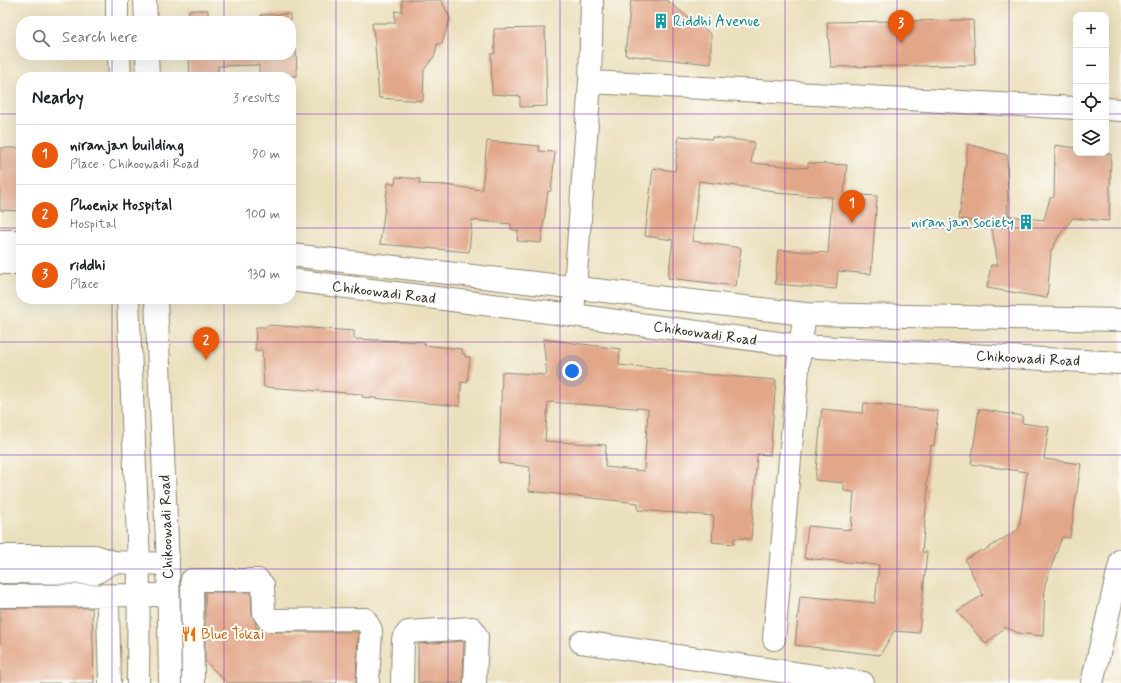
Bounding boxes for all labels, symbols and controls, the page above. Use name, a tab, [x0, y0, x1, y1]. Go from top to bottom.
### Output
pin: 3	[888, 10, 914, 43]
building icon: Riddhi Avenue	[652, 12, 670, 30]
place label: Riddhi Avenue	[673, 12, 760, 32]
map controls	[1073, 12, 1109, 156]
button: +	[1073, 12, 1109, 48]
search box	[16, 16, 296, 60]
icon: search	[30, 27, 52, 49]
text: Search here	[62, 28, 138, 48]
button: −	[1073, 48, 1109, 84]
button: locate	[1073, 84, 1109, 120]
text: Nearby	[32, 87, 84, 109]
text: 3 results	[233, 90, 280, 107]
button: layers	[1073, 120, 1109, 156]
text: niranjan building	[70, 136, 184, 156]
text: 1	[42, 146, 48, 163]
text: 90 m	[252, 146, 280, 163]
text: Place · Chikoowadi Road	[70, 156, 199, 173]
pin: 1	[839, 190, 865, 223]
text: Phoenix Hospital	[70, 196, 172, 216]
text: 2	[42, 206, 48, 223]
text: 100 m	[245, 206, 280, 223]
place label: niranjan society	[911, 213, 1014, 233]
building icon: niranjan society	[1017, 213, 1035, 231]
text: Hospital	[70, 216, 116, 233]
text: riddhi	[70, 256, 106, 276]
text: 3	[42, 266, 48, 283]
text: 130 m	[247, 266, 280, 283]
text: Place	[70, 276, 99, 293]
street label: Chikoowadi Road	[331, 277, 437, 309]
street label: Chikoowadi Road	[652, 317, 758, 351]
pin: 2	[193, 327, 219, 360]
street label: Chikoowadi Road	[975, 346, 1081, 372]
your location	[562, 361, 582, 381]
street label: Chikoowadi Road	[155, 474, 179, 579]
restaurant icon: Blue Tokai	[180, 625, 198, 643]
place label: Blue Tokai	[201, 625, 264, 645]

